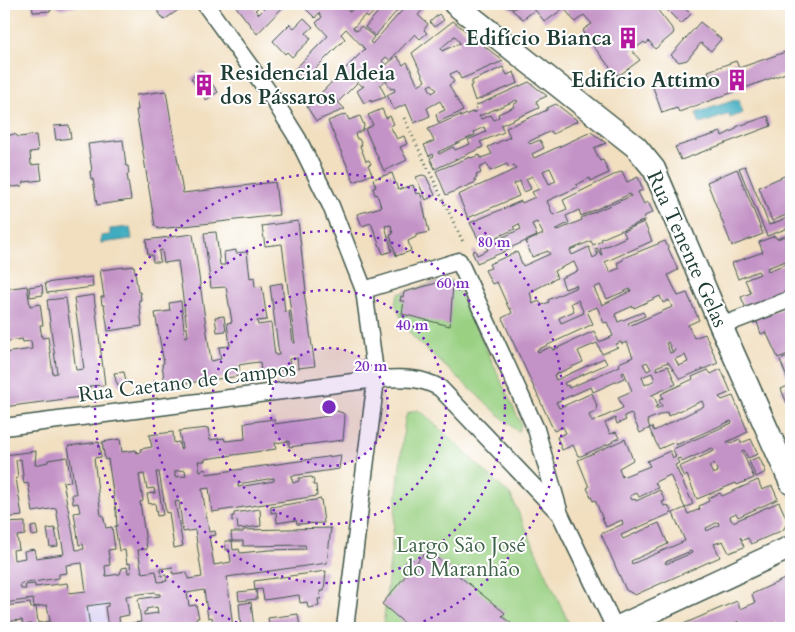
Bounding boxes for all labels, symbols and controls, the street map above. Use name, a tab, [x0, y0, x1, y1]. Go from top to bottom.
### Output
place label: Edifício Bianca	[466, 24, 613, 53]
building icon: Edifício Bianca	[615, 25, 641, 51]
place label: Residencial Aldeia dos Pássaros	[220, 59, 396, 112]
place label: Edifício Attimo	[571, 66, 720, 95]
building icon: Edifício Attimo	[724, 67, 750, 93]
building icon: Residencial Aldeia dos Pássaros	[191, 72, 217, 98]
street label: Rua Tenente Gelas	[639, 166, 735, 332]
text: 80 m	[477, 232, 511, 252]
text: 60 m	[436, 273, 470, 293]
text: 40 m	[395, 315, 429, 335]
street label: Rua Caetano de Campos	[77, 354, 297, 410]
text: 20 m	[354, 356, 388, 376]
centre of rings	[320, 398, 338, 416]
park label: Largo São José do Maranhão	[396, 531, 526, 584]

